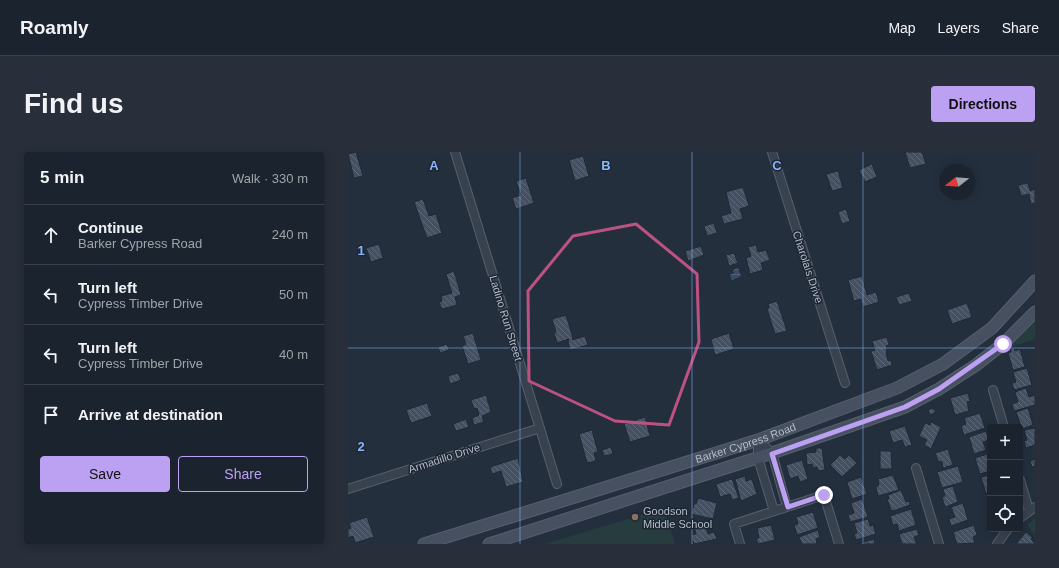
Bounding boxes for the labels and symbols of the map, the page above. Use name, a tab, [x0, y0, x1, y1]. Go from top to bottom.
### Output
text: A	[429, 158, 439, 173]
text: B	[601, 158, 611, 173]
text: C	[772, 158, 782, 173]
north arrow	[939, 164, 975, 200]
street label: Charolais Drive	[791, 229, 825, 305]
text: 1	[357, 243, 365, 258]
street label: Ladino Run Street	[487, 274, 525, 362]
route start	[994, 335, 1012, 353]
street label: Barker Cypress Road	[694, 420, 797, 465]
text: 2	[357, 439, 365, 454]
street label: Armadillo Drive	[407, 441, 481, 475]
route end	[815, 486, 833, 504]
place label: Goodson Middle School	[643, 505, 712, 530]
marker: Goodson Middle School	[630, 512, 640, 522]

